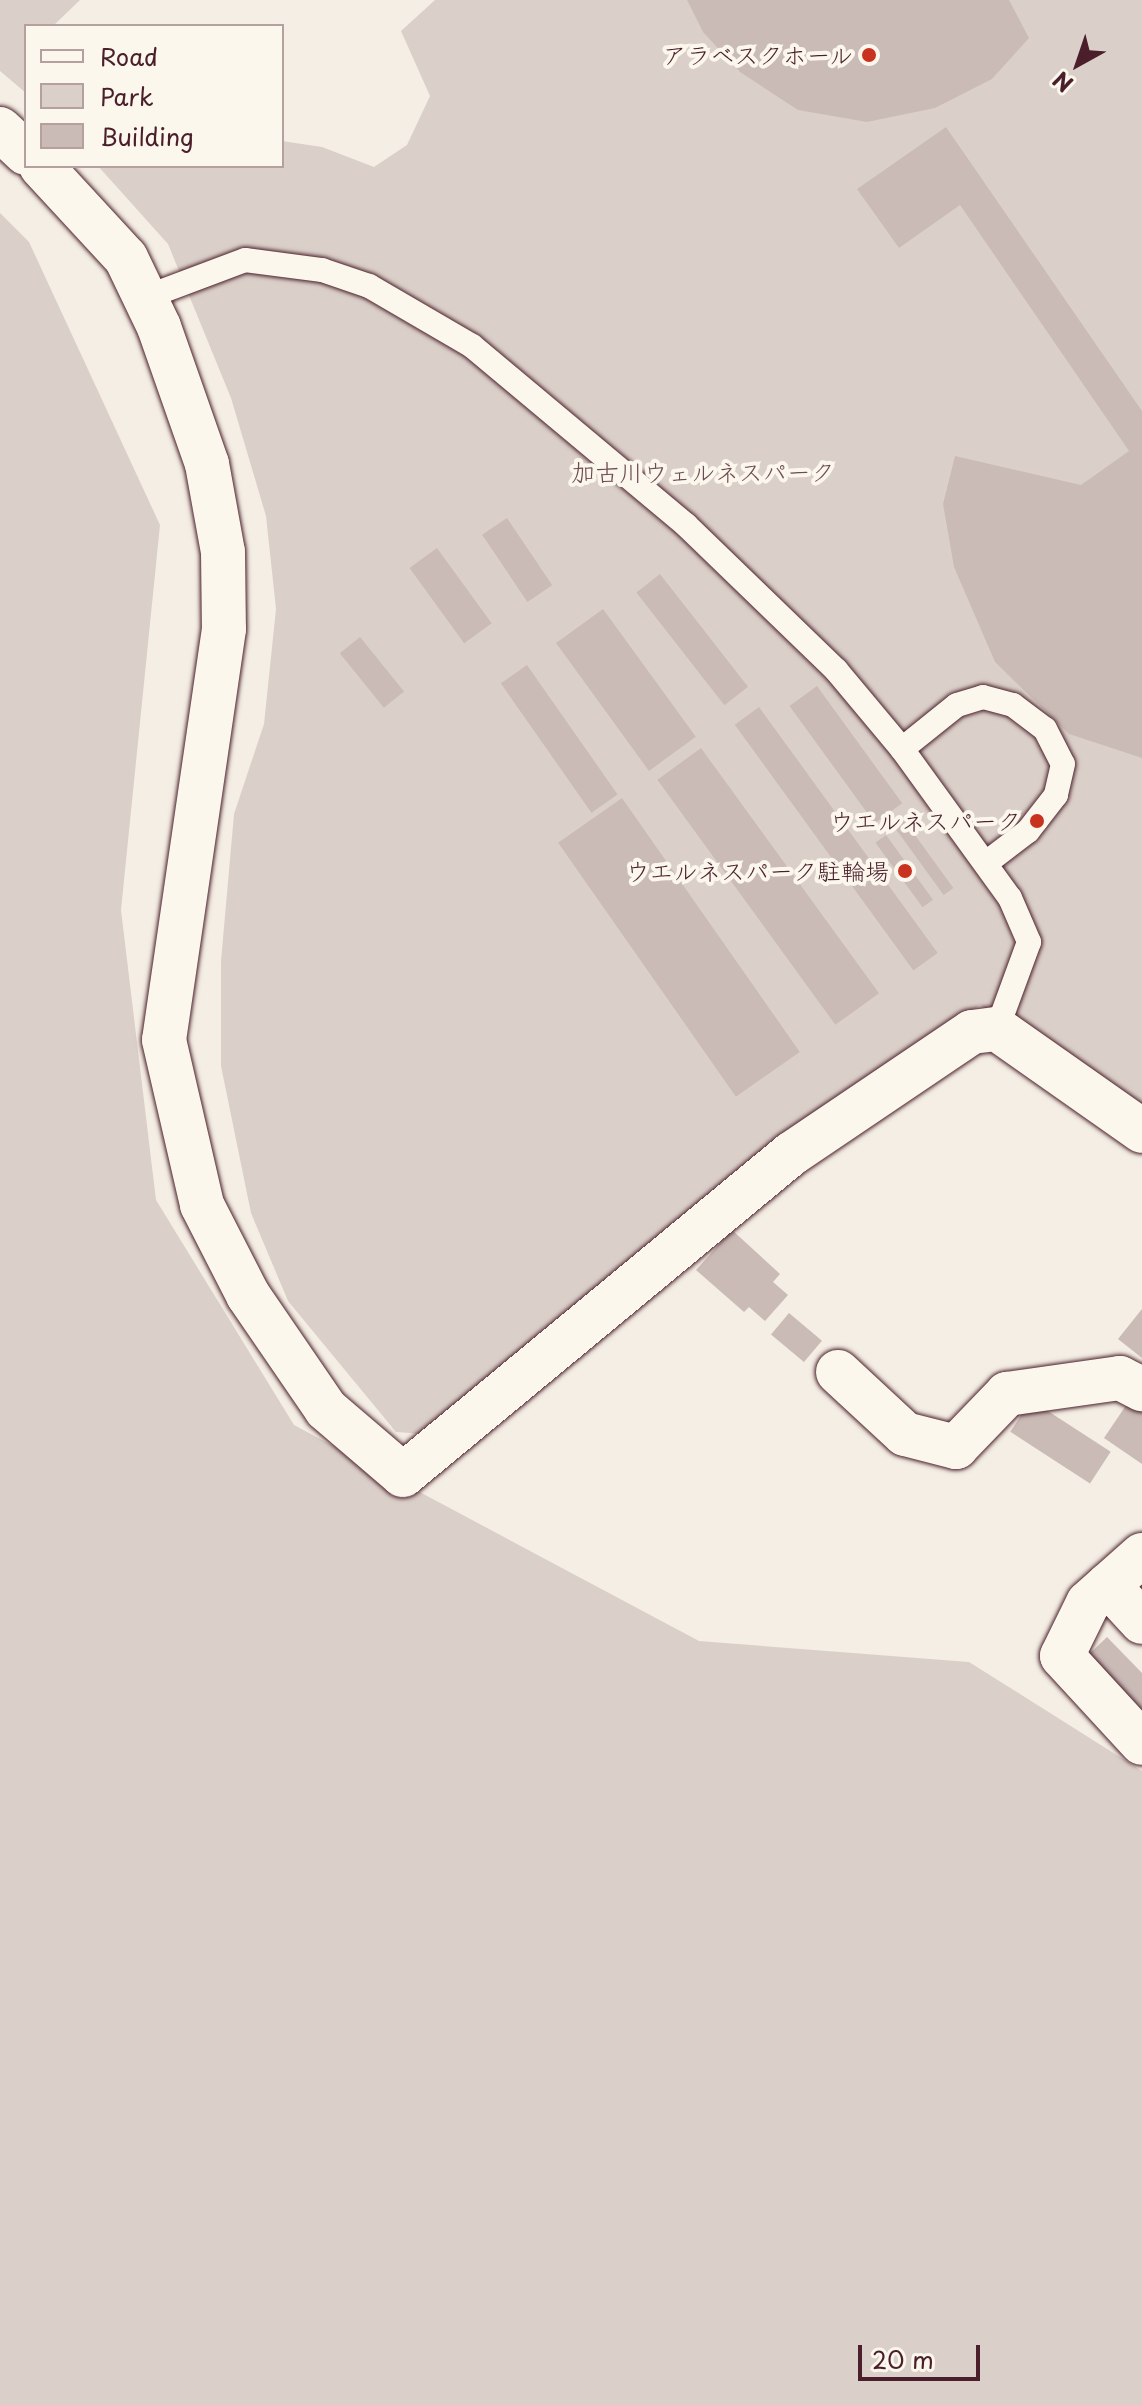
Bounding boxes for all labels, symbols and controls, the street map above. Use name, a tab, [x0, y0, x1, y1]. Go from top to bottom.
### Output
legend	[24, 24, 284, 168]
north arrow	[1038, 24, 1118, 104]
text: Road	[100, 38, 158, 74]
place label: アラベスクホール	[661, 41, 853, 69]
marker: アラベスクホール	[860, 46, 878, 64]
text: N	[1045, 65, 1080, 101]
text: Park	[100, 78, 154, 114]
text: Building	[100, 118, 194, 154]
park label: 加古川ウェルネスパーク	[571, 458, 835, 486]
place label: ウエルネスパーク	[829, 807, 1021, 835]
marker: ウエルネスパーク	[1028, 812, 1046, 830]
place label: ウエルネスパーク駐輪場	[625, 857, 889, 885]
marker: ウエルネスパーク駐輪場	[896, 862, 914, 880]
scale bar	[862, 2329, 984, 2379]
text: 20 m	[872, 2341, 934, 2377]

